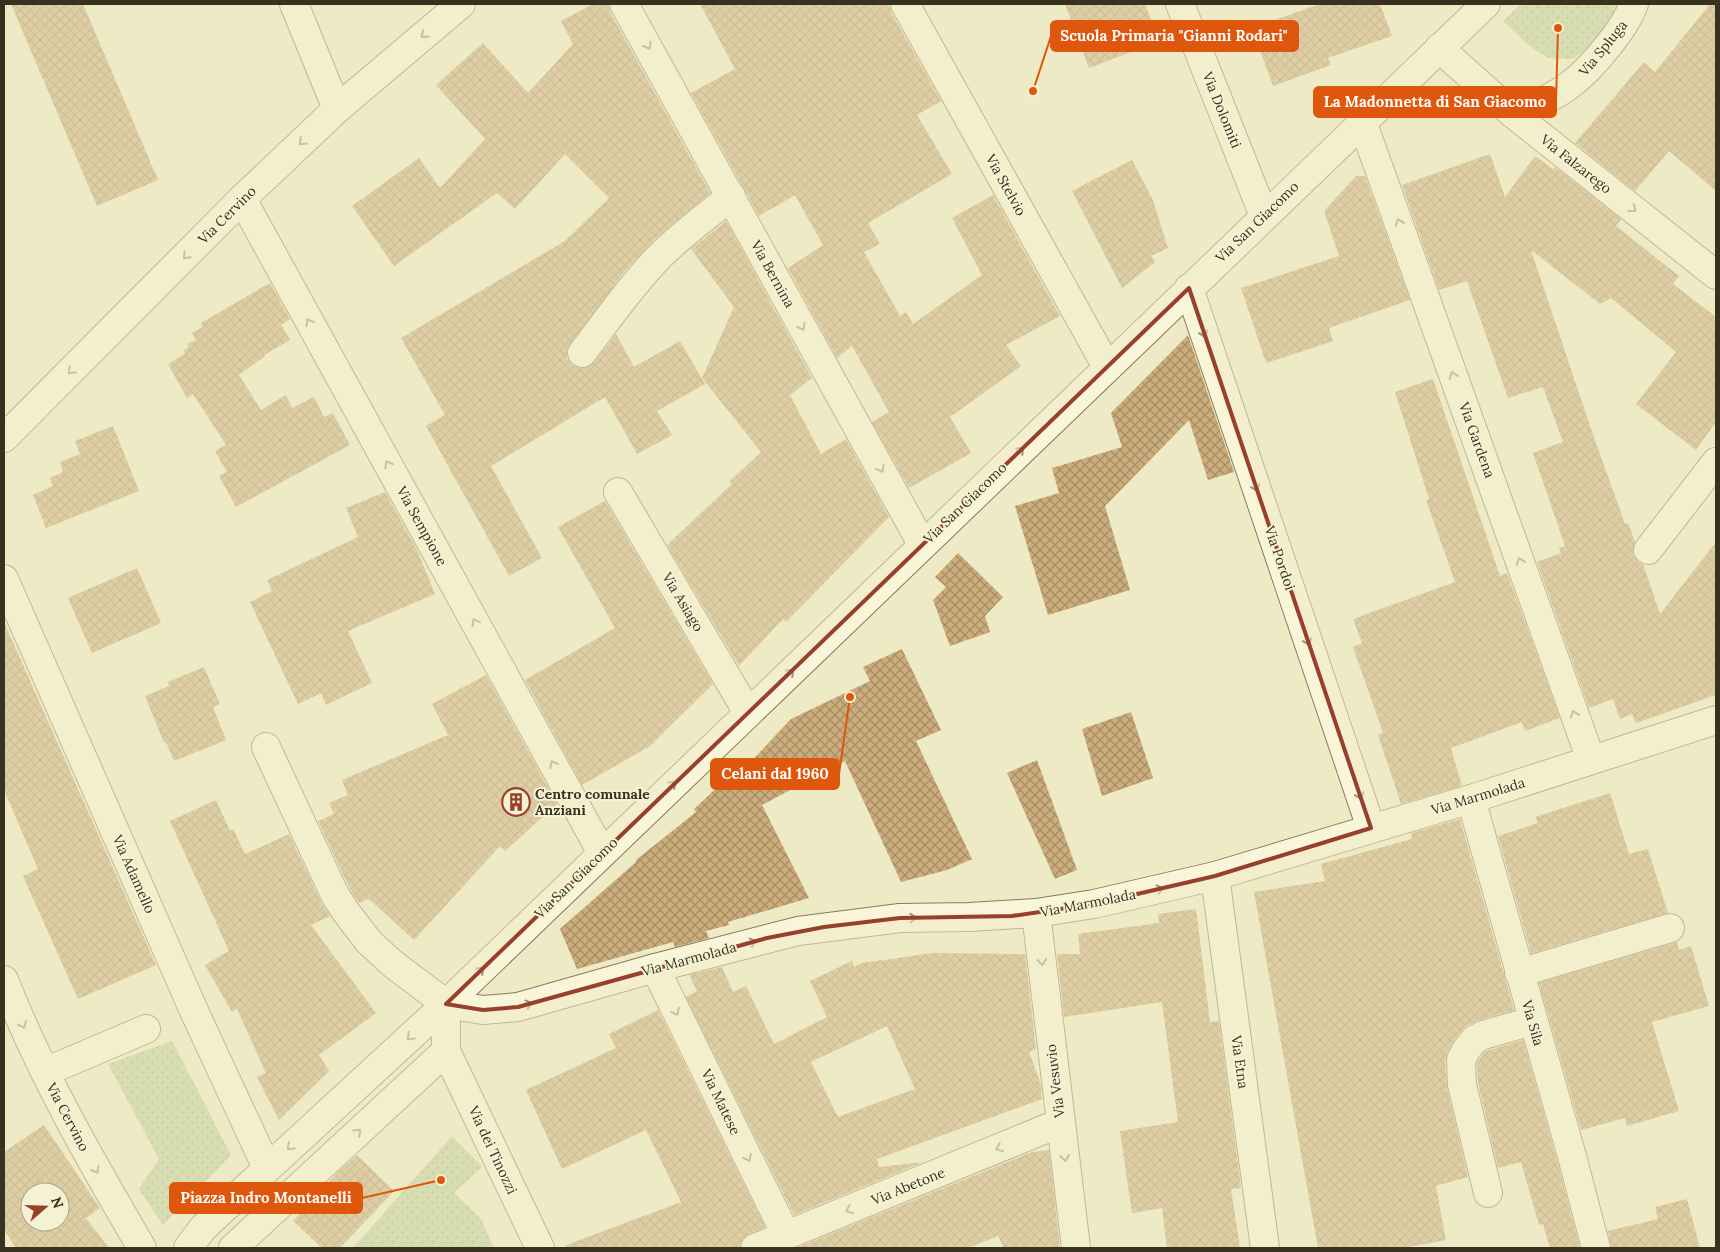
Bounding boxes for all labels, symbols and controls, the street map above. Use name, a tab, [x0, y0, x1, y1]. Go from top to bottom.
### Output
street label: Via Spluga	[1574, 16, 1631, 81]
callout: Scuola Primaria "Gianni Rodari"	[1051, 21, 1298, 51]
text: Scuola Primaria "Gianni Rodari"	[1060, 26, 1288, 45]
one-way arrow	[421, 30, 430, 39]
one-way arrow	[641, 41, 651, 50]
street label: Via Dolomiti	[1198, 68, 1245, 151]
callout: La Madonnetta di San Giacomo	[1314, 87, 1556, 117]
text: La Madonnetta di San Giacomo	[1324, 92, 1547, 111]
street label: Via Falzarego	[1536, 130, 1615, 197]
one-way arrow	[299, 136, 308, 145]
street label: Via Stelvio	[981, 150, 1030, 219]
street label: Via San Giacomo	[1211, 178, 1303, 267]
street label: Via Cervino	[193, 182, 260, 249]
one-way arrow	[1627, 204, 1636, 212]
one-way arrow	[1394, 218, 1404, 227]
street label: Via Bernina	[747, 236, 799, 311]
one-way arrow	[183, 250, 192, 259]
one-way arrow	[306, 318, 316, 327]
one-way arrow	[796, 321, 806, 330]
one-way arrow	[1199, 330, 1209, 338]
one-way arrow	[68, 365, 77, 374]
one-way arrow	[1449, 371, 1459, 380]
street label: Via Gardena	[1455, 399, 1499, 480]
one-way arrow	[1015, 447, 1024, 456]
street label: Via San Giacomo	[919, 459, 1011, 548]
one-way arrow	[384, 461, 394, 470]
one-way arrow	[875, 463, 885, 472]
street label: Via Sempione	[392, 482, 451, 569]
one-way arrow	[1250, 484, 1260, 492]
street label: Via Pordoi	[1260, 523, 1299, 593]
one-way arrow	[1516, 557, 1526, 566]
street label: Via Asiago	[658, 568, 708, 635]
one-way arrow	[471, 618, 481, 627]
one-way arrow	[1302, 638, 1312, 646]
one-way arrow	[785, 668, 794, 677]
one-way arrow	[1570, 710, 1580, 719]
callout: Celani dal 1960	[711, 759, 839, 789]
one-way arrow	[549, 761, 559, 770]
text: Celani dal 1960	[721, 764, 829, 783]
street label: Via Marmolada	[1428, 773, 1527, 819]
one-way arrow	[668, 781, 677, 790]
place label: Centro comunale Anziani	[535, 785, 650, 819]
building icon: Centro comunale Anziani	[501, 787, 531, 817]
one-way arrow	[1354, 792, 1364, 800]
street label: Via Adamello	[108, 831, 159, 916]
street label: Via San Giacomo	[530, 834, 622, 923]
one-way arrow	[1156, 884, 1165, 895]
street label: Via Marmolada	[1038, 885, 1137, 921]
one-way arrow	[909, 912, 917, 923]
one-way arrow	[748, 937, 757, 948]
street label: Via Marmolada	[639, 938, 738, 981]
one-way arrow	[1036, 958, 1047, 966]
one-way arrow	[475, 967, 484, 976]
street label: Via Sila	[1518, 997, 1548, 1048]
one-way arrow	[524, 1000, 532, 1010]
one-way arrow	[670, 1007, 681, 1016]
one-way arrow	[17, 1020, 28, 1029]
one-way arrow	[406, 1031, 415, 1040]
street label: Via Etna	[1227, 1033, 1253, 1090]
street label: Via Vesuvio	[1042, 1043, 1069, 1120]
street label: Via Matese	[697, 1065, 745, 1138]
street label: Via Cervino	[42, 1079, 94, 1154]
street label: Via dei Tinozzi	[464, 1102, 521, 1197]
one-way arrow	[353, 1129, 362, 1138]
one-way arrow	[287, 1141, 296, 1150]
one-way arrow	[995, 1142, 1004, 1153]
one-way arrow	[742, 1153, 752, 1162]
one-way arrow	[1059, 1154, 1070, 1162]
street label: Via Abetone	[868, 1163, 948, 1209]
one-way arrow	[90, 1165, 100, 1174]
north arrow	[20, 1182, 70, 1232]
callout: Piazza Indro Montanelli	[170, 1183, 362, 1213]
text: Piazza Indro Montanelli	[180, 1188, 352, 1207]
text: N	[47, 1194, 68, 1211]
one-way arrow	[845, 1204, 854, 1214]

